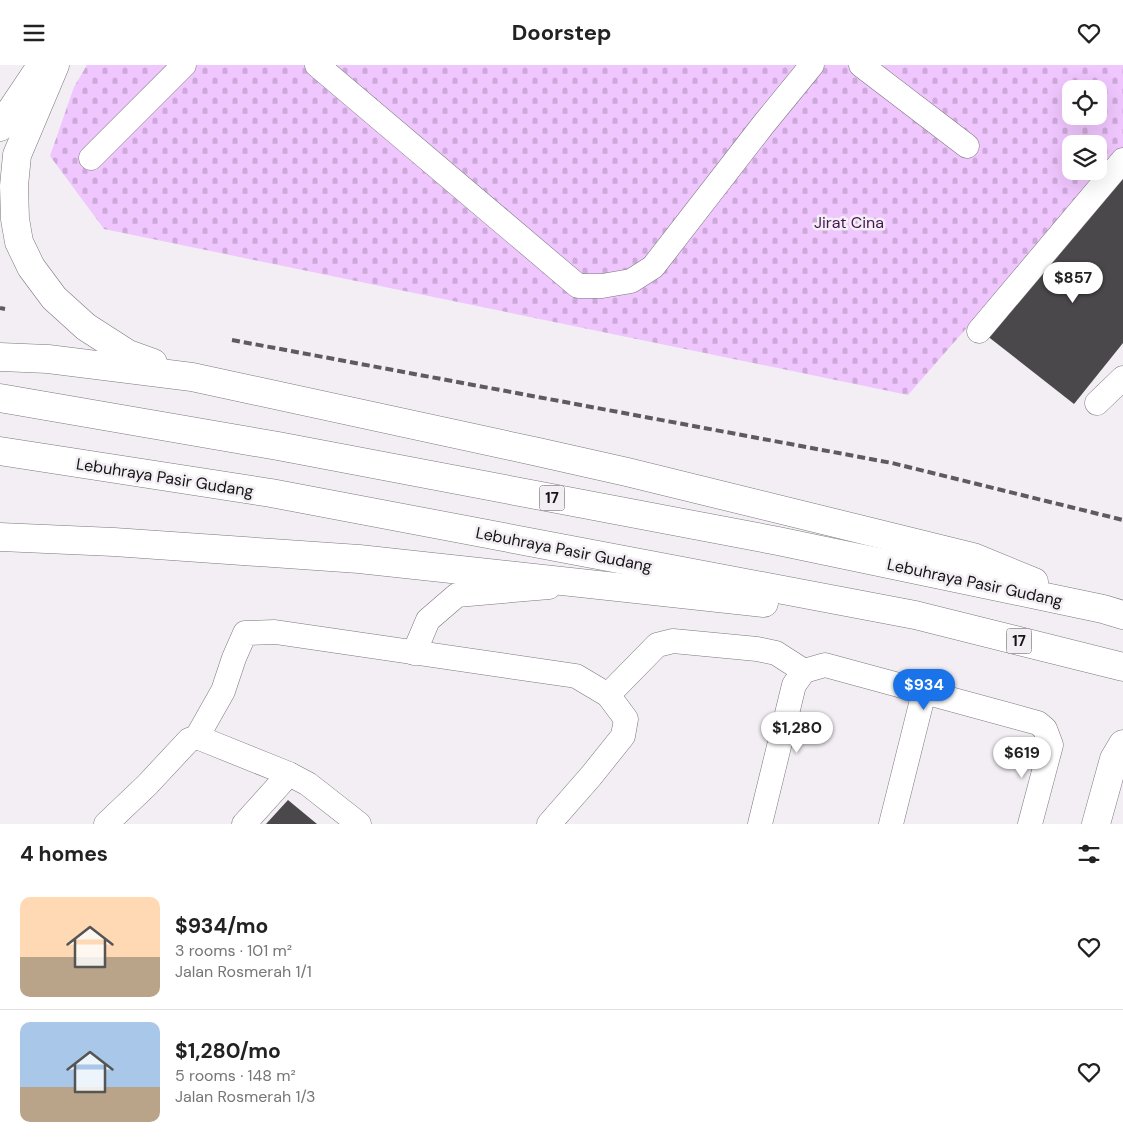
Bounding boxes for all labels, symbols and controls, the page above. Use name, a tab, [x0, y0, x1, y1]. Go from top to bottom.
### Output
text: Doorstep	[512, 18, 611, 47]
icon: menu	[20, 19, 48, 47]
icon: heart	[1075, 19, 1103, 47]
map controls	[1062, 80, 1107, 180]
button: locate	[1062, 80, 1107, 125]
button: layers	[1062, 135, 1107, 180]
park label: Jirat Cina	[814, 212, 884, 233]
pin: $857	[1043, 261, 1103, 304]
text: $857	[1054, 267, 1092, 288]
street label: Lebuhraya Pasir Gudang	[75, 453, 255, 502]
road number: 17	[540, 485, 564, 511]
street label: Lebuhraya Pasir Gudang	[474, 522, 654, 577]
street label: Lebuhraya Pasir Gudang	[885, 554, 1065, 611]
road number: 17	[1006, 629, 1032, 653]
pin: $934	[894, 669, 954, 711]
text: $934	[904, 674, 944, 695]
pin: $1,280	[756, 711, 838, 754]
text: $1,280	[772, 717, 822, 738]
pin: $619	[992, 737, 1052, 779]
text: $619	[1004, 742, 1040, 763]
text: 4 homes	[20, 840, 108, 868]
icon: filters	[1075, 840, 1103, 868]
text: $934/mo	[175, 912, 268, 940]
icon: home	[60, 917, 120, 977]
icon: heart	[1075, 933, 1103, 961]
text: 3 rooms · 101 m²	[175, 940, 292, 961]
text: Jalan Rosmerah 1/1	[175, 961, 312, 982]
text: $1,280/mo	[175, 1037, 281, 1065]
icon: home	[60, 1042, 120, 1102]
icon: heart	[1075, 1058, 1103, 1086]
text: 5 rooms · 148 m²	[175, 1065, 296, 1086]
text: Jalan Rosmerah 1/3	[175, 1086, 316, 1107]

